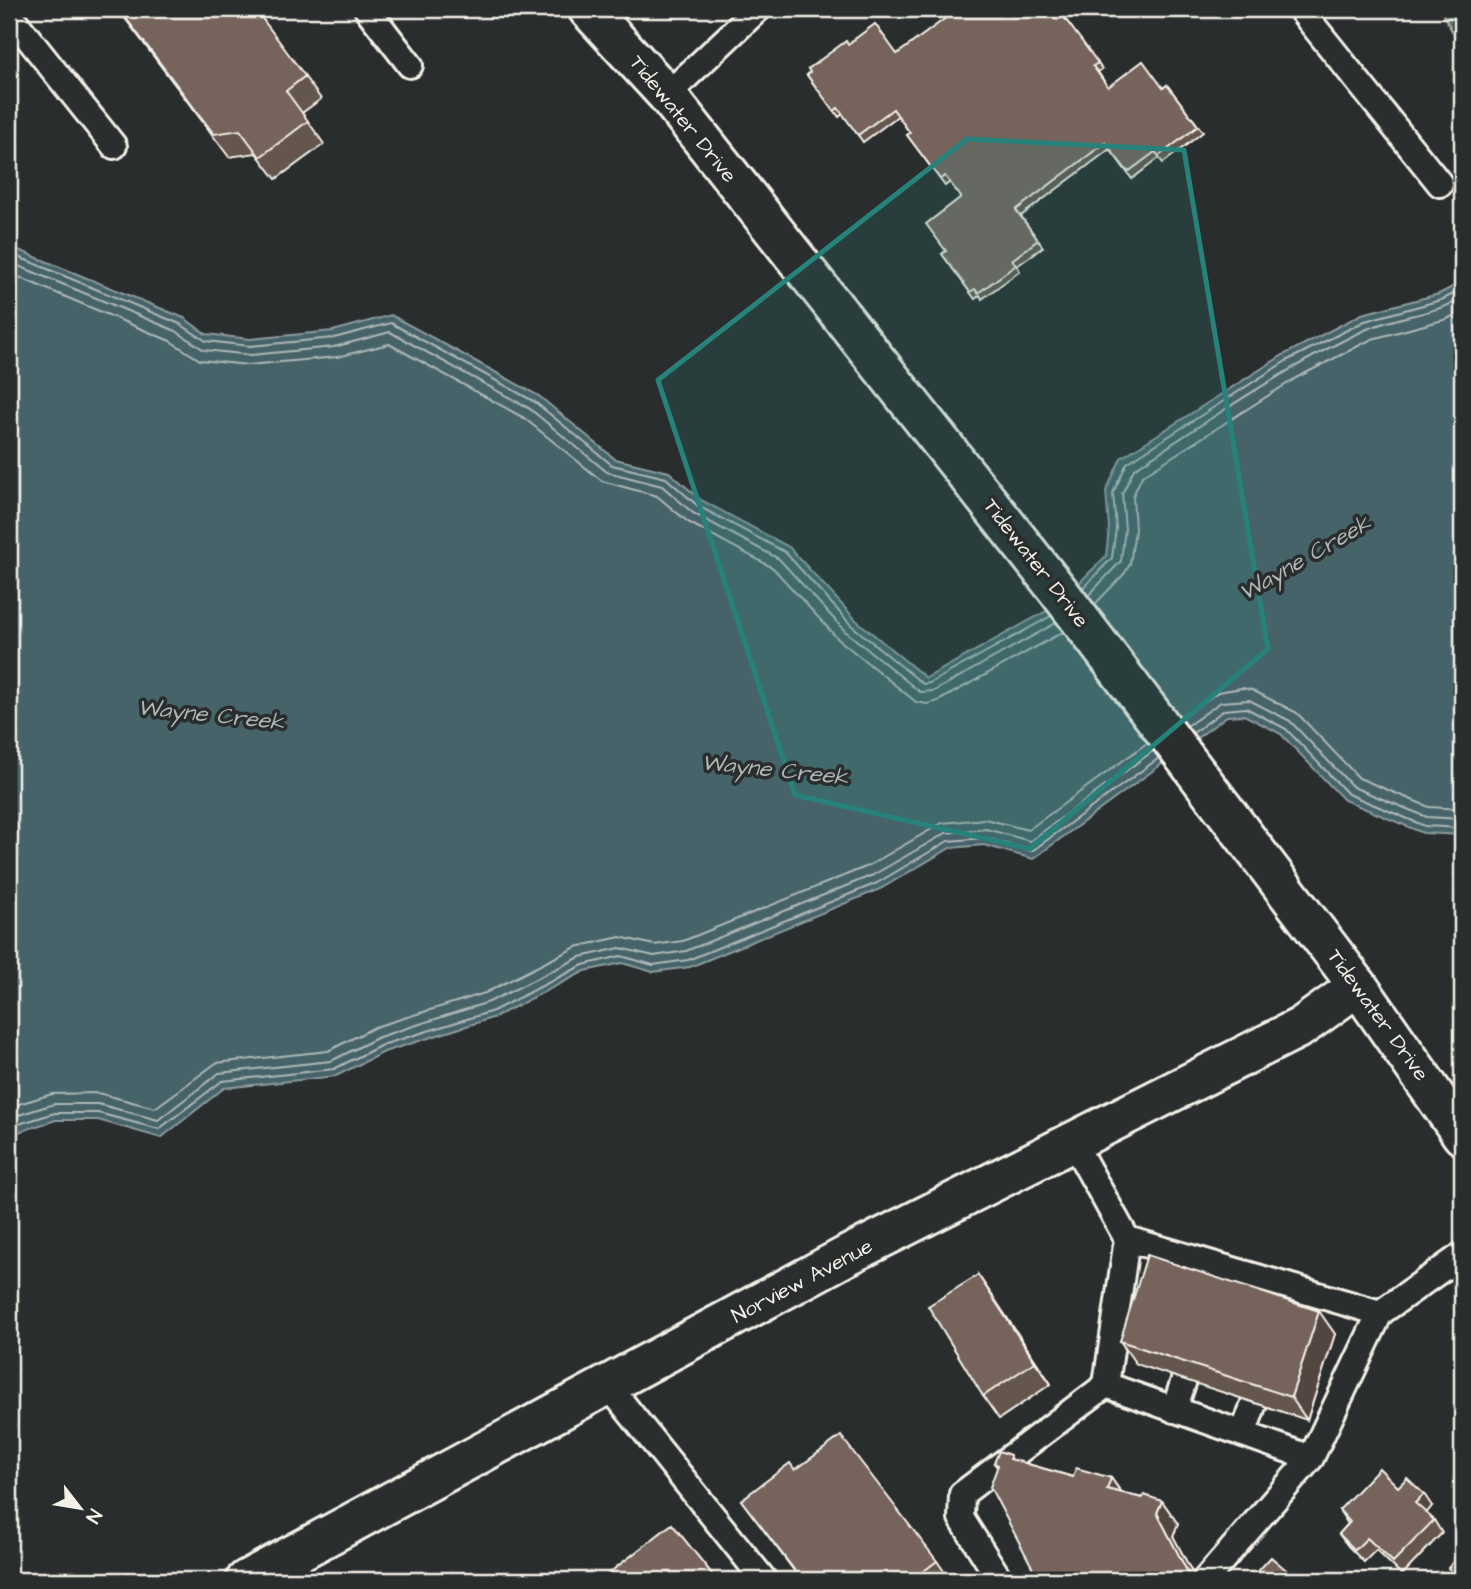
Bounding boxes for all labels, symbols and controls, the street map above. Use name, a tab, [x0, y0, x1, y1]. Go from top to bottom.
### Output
street label: Tidewater Drive	[622, 49, 744, 189]
street label: Tidewater Drive	[976, 492, 1096, 634]
water label: Wayne Creek	[1233, 507, 1378, 609]
water label: Wayne Creek	[136, 691, 287, 740]
water label: Wayne Creek	[700, 746, 851, 795]
street label: Tidewater Drive	[1320, 943, 1436, 1087]
street label: Norview Avenue	[726, 1232, 878, 1330]
north arrow	[46, 1474, 116, 1544]
text: N	[79, 1504, 108, 1528]

